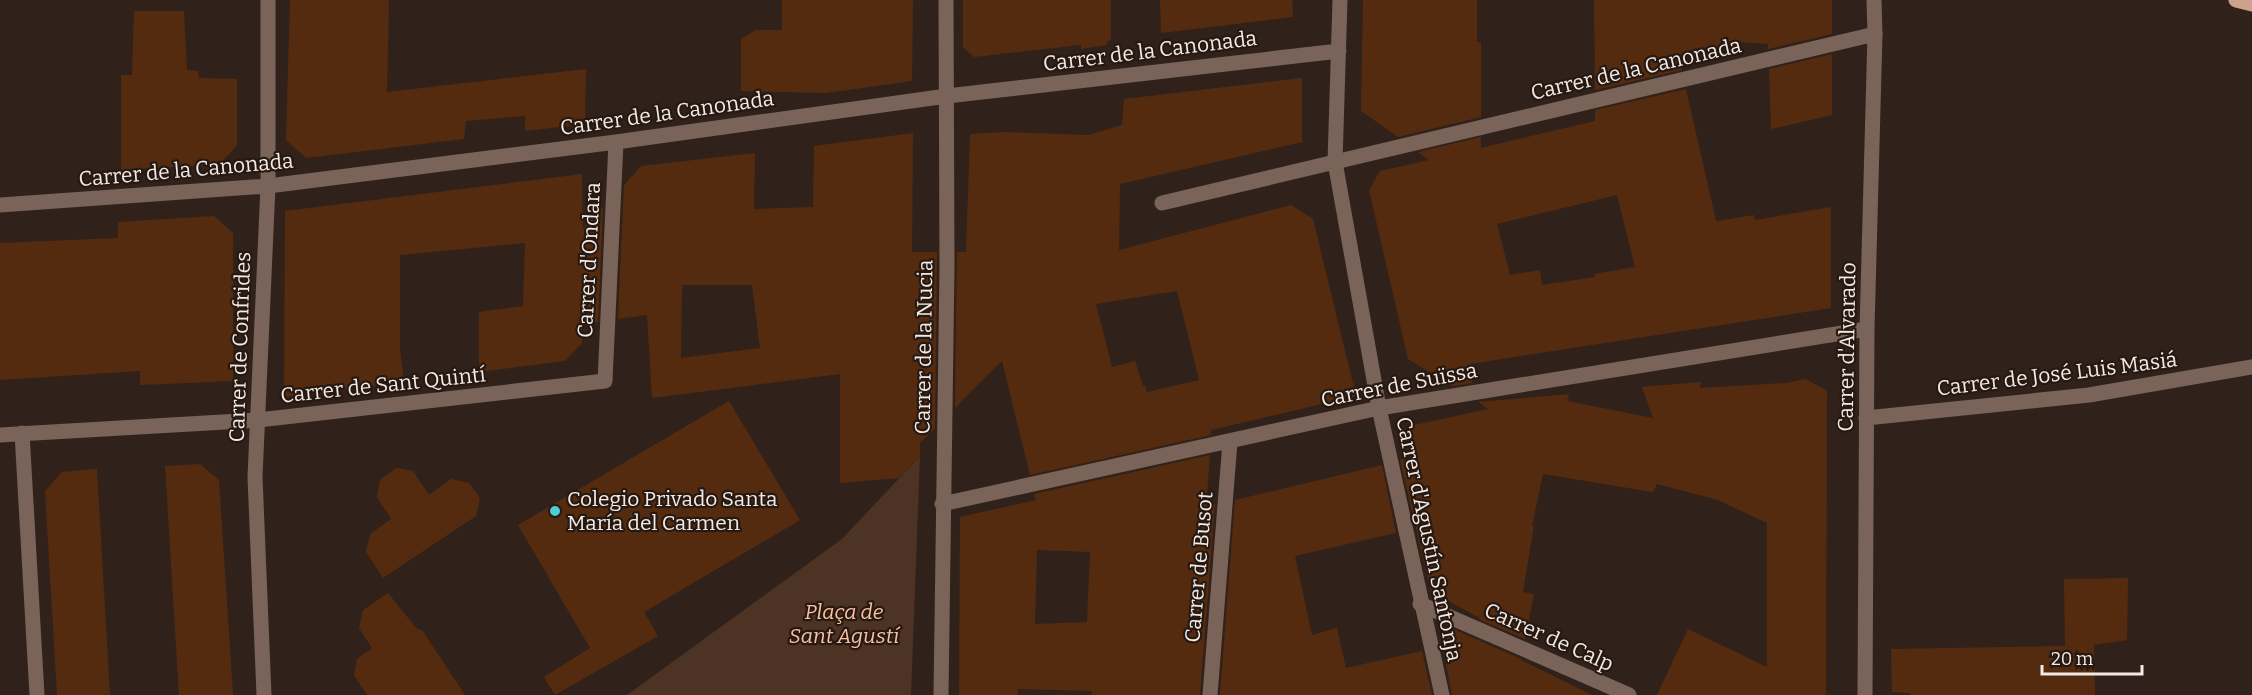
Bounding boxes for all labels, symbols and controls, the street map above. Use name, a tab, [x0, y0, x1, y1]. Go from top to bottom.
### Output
street label: Carrer de la Canonada	[1042, 25, 1259, 77]
street label: Carrer de la Canonada	[1528, 32, 1744, 106]
street label: Carrer de la Canonada	[559, 85, 776, 141]
street label: Carrer de la Canonada	[78, 148, 295, 192]
street label: Carrer d'Ondara	[572, 181, 606, 339]
street label: Carrer de Confrides	[224, 251, 256, 443]
street label: Carrer de la Nucia	[909, 259, 939, 435]
street label: Carrer d'Alvarado	[1833, 262, 1861, 432]
street label: Carrer de José Luis Masiá	[1935, 346, 2179, 402]
street label: Carrer de Suïssa	[1319, 357, 1480, 413]
street label: Carrer de Sant Quintí	[279, 361, 488, 409]
street label: Carrer d'Agustín Santonja	[1390, 414, 1468, 664]
place label: Colegio Privado Santa María del Carmen	[567, 486, 778, 536]
street label: Carrer de Busot	[1179, 490, 1219, 644]
marker: Colegio Privado Santa María del Carmen	[548, 504, 562, 518]
street label: Carrer de Calp	[1480, 597, 1618, 677]
park label: Plaça de Sant Agustí	[789, 599, 901, 649]
scale bar	[2042, 638, 2142, 676]
text: 20 m	[2051, 648, 2093, 670]

